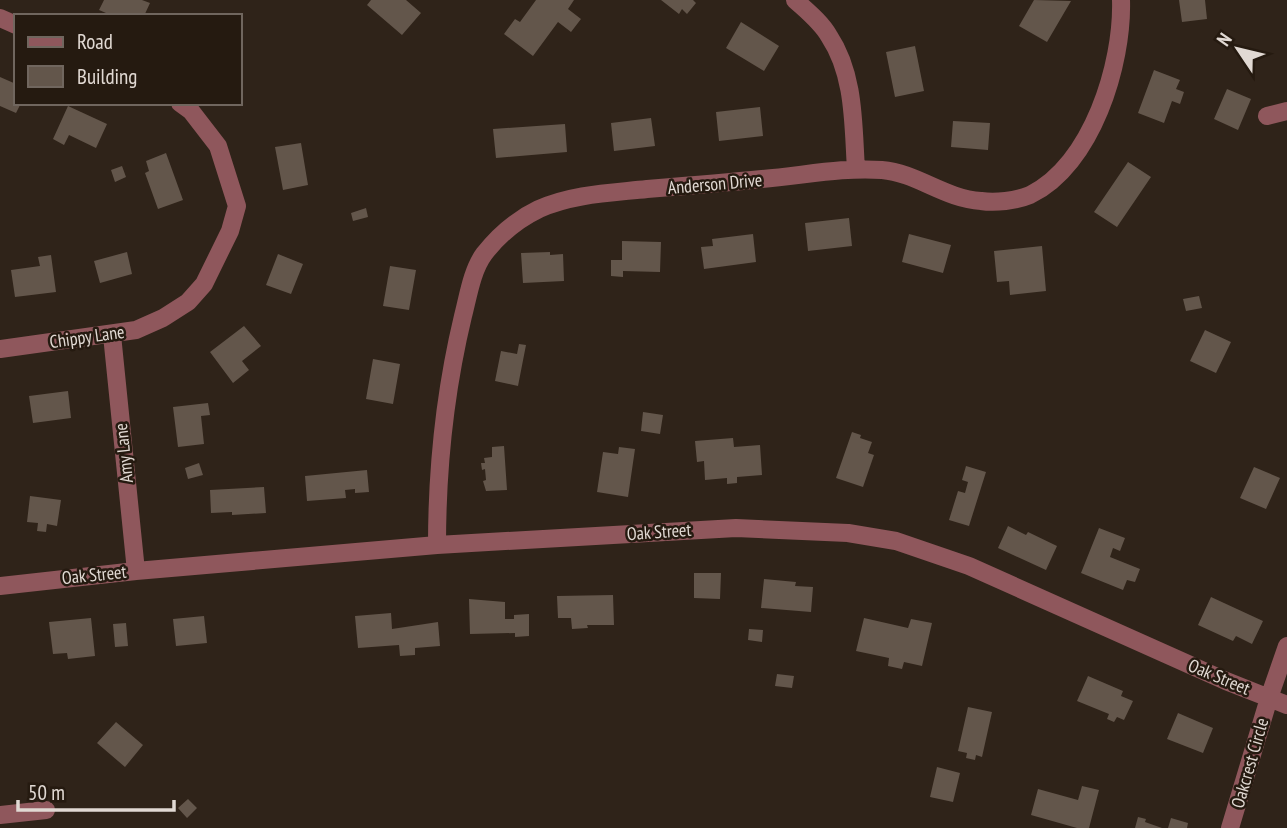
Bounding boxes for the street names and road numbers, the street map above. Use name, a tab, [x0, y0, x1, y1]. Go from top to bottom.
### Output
street label: Anderson Drive	[667, 168, 763, 199]
street label: Chippy Lane	[48, 320, 126, 353]
street label: Amy Lane	[109, 422, 138, 484]
street label: Oak Street	[626, 518, 692, 545]
street label: Oak Street	[61, 560, 127, 589]
street label: Oak Street	[1185, 653, 1254, 700]
street label: Oakcrest Circle	[1226, 715, 1273, 811]

